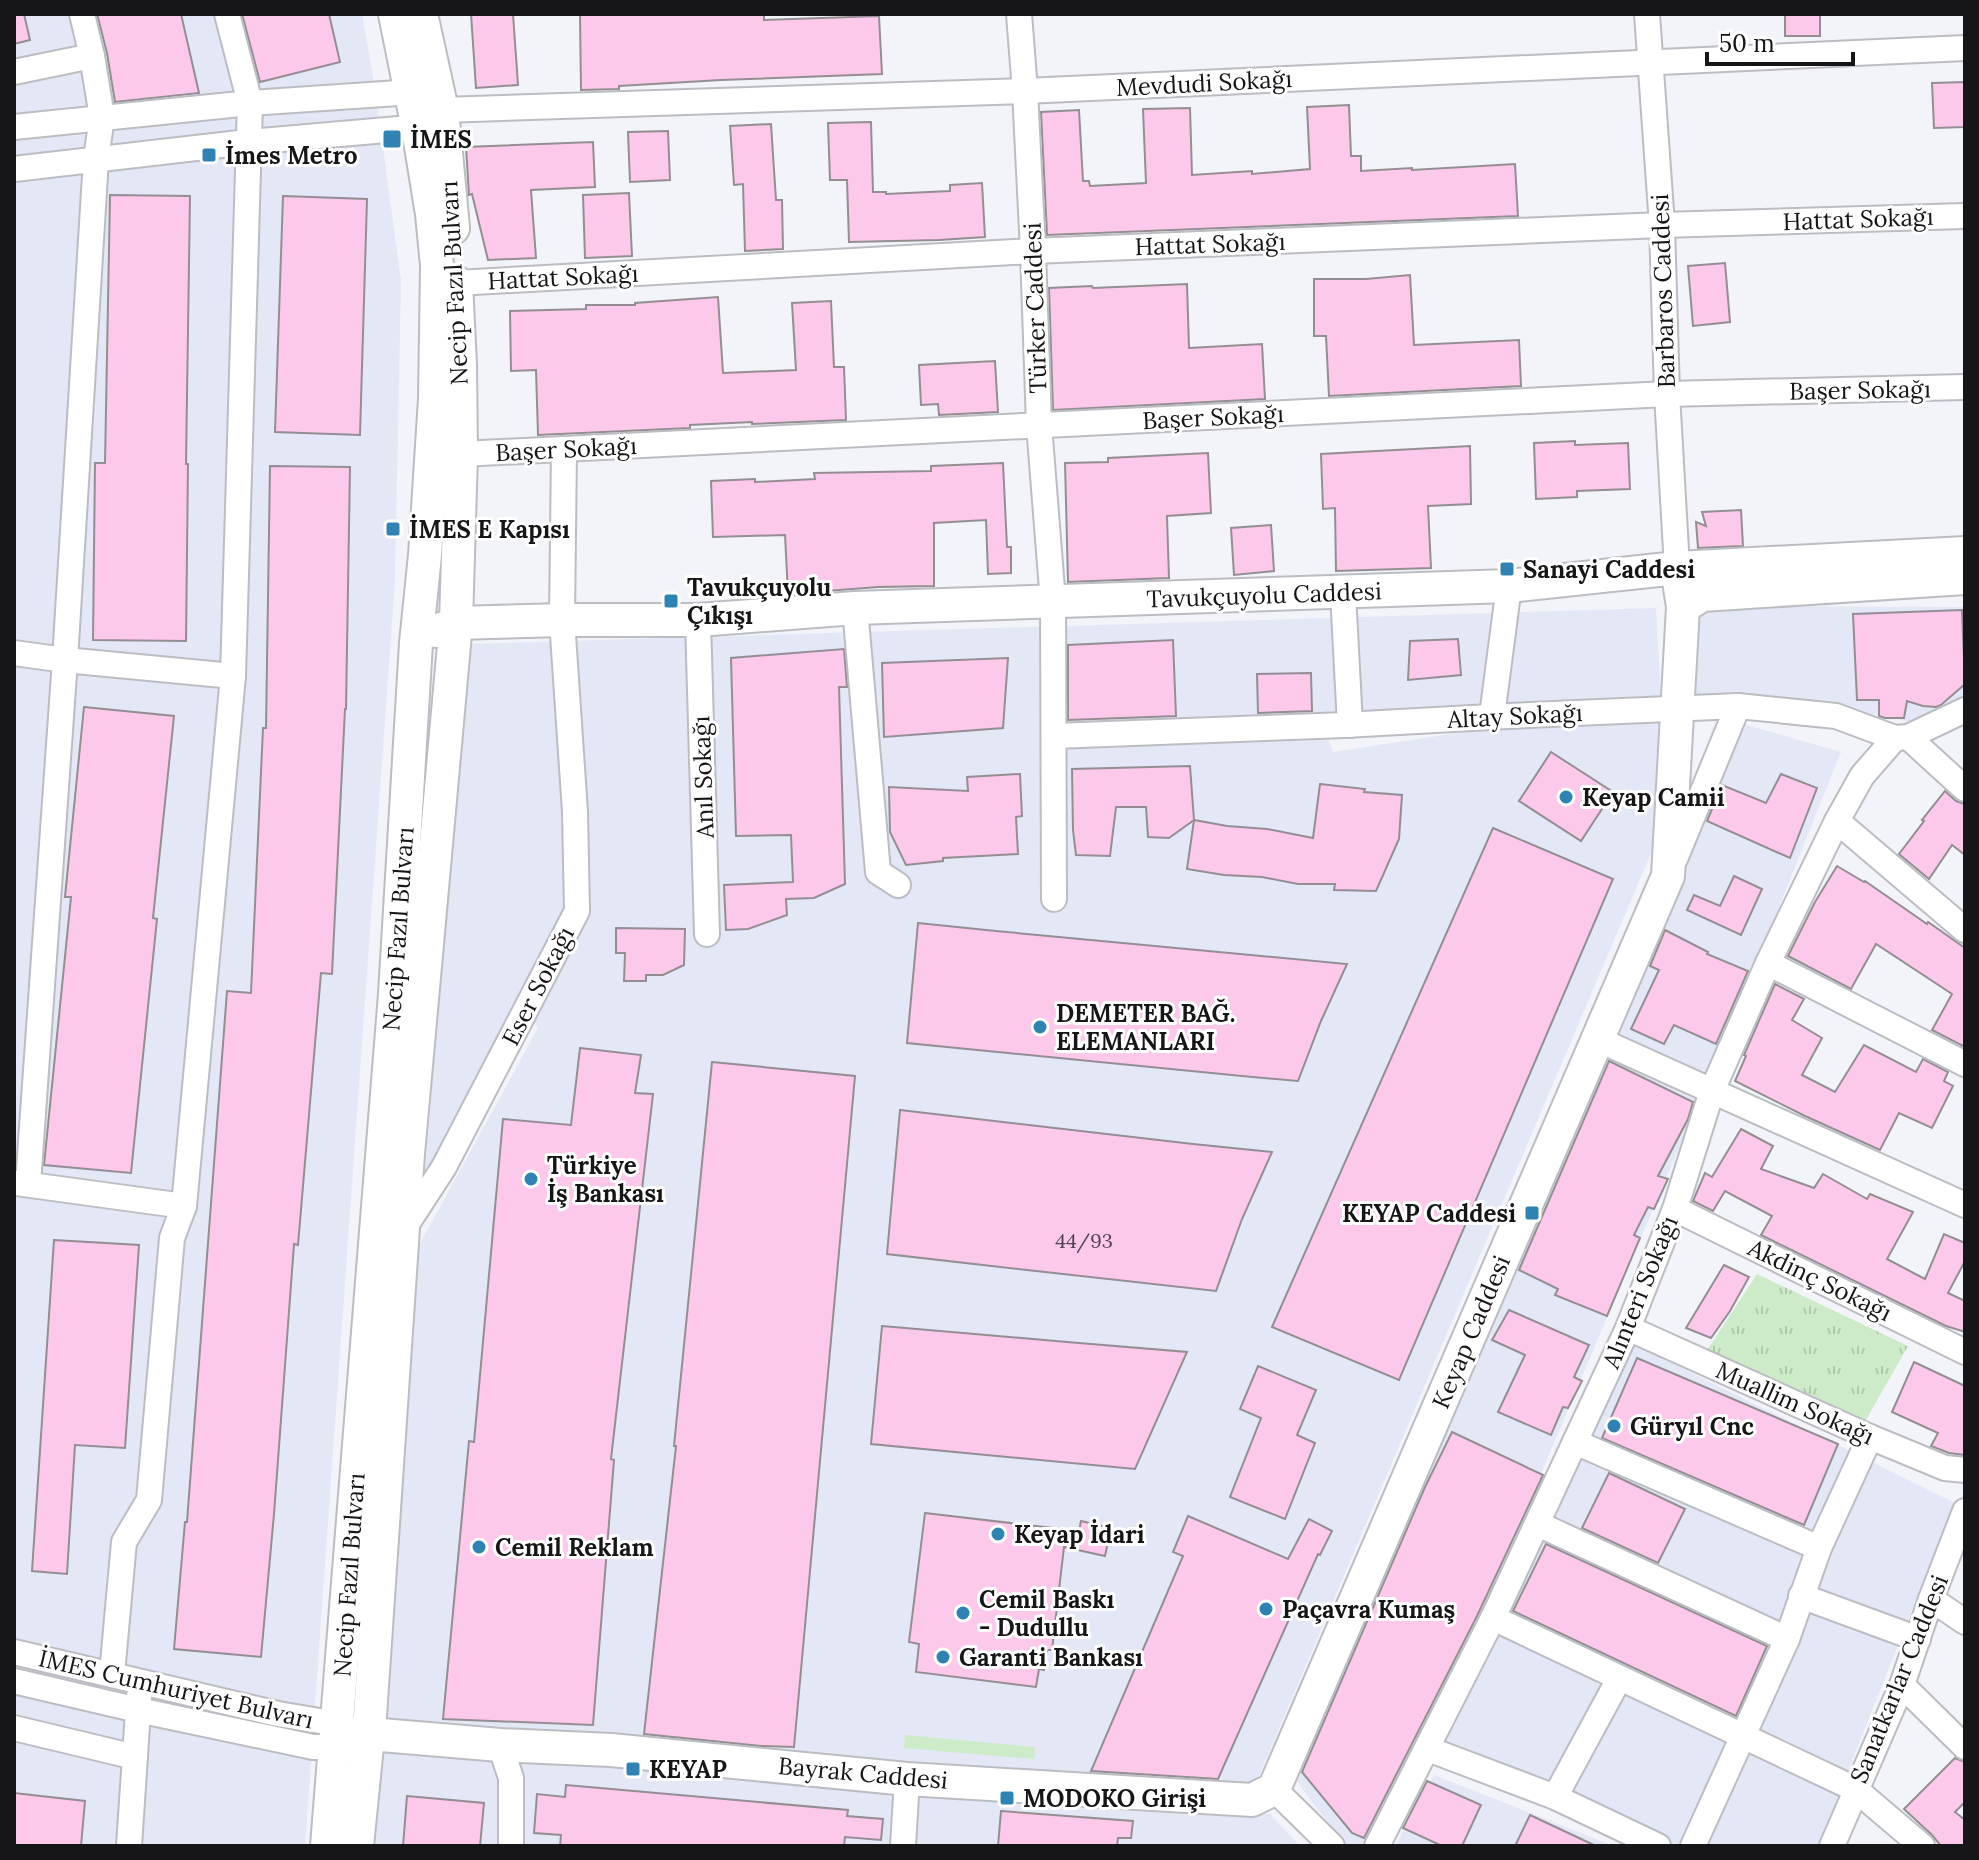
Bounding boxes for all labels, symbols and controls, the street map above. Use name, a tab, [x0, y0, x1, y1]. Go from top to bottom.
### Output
scale bar	[1707, 16, 1853, 66]
text: 50 m	[1719, 28, 1775, 59]
street label: Mevdudi Sokağı	[1115, 63, 1293, 103]
place label: İMES	[410, 124, 472, 155]
marker: İMES	[381, 128, 403, 150]
place label: İmes Metro	[225, 140, 357, 171]
marker: İmes Metro	[200, 146, 218, 164]
street label: Necip Fazıl Bulvarı	[433, 180, 475, 386]
street label: Barbaros Caddesi	[1644, 193, 1682, 389]
street label: Hattat Sokağı	[1782, 201, 1934, 237]
street label: Türker Caddesi	[1017, 222, 1053, 394]
street label: Hattat Sokağı	[1134, 226, 1286, 262]
street label: Hattat Sokağı	[487, 258, 639, 296]
street label: Başer Sokağı	[1789, 373, 1931, 407]
street label: Başer Sokağı	[1141, 398, 1285, 436]
street label: Başer Sokağı	[494, 430, 638, 468]
place label: İMES E Kapısı	[409, 514, 570, 545]
marker: İMES E Kapısı	[384, 520, 402, 538]
place label: Sanayi Caddesi	[1523, 554, 1695, 585]
marker: Sanayi Caddesi	[1498, 560, 1516, 578]
place label: Tavukçuyolu Çıkışı	[687, 572, 832, 631]
street label: Tavukçuyolu Caddesi	[1146, 575, 1382, 615]
marker: Tavukçuyolu Çıkışı	[662, 592, 680, 610]
street label: Altay Sokağı	[1446, 697, 1583, 735]
street label: Anıl Sokağı	[685, 715, 721, 840]
place label: Keyap Camii	[1582, 782, 1725, 813]
marker: Keyap Camii	[1557, 788, 1575, 806]
street label: Necip Fazıl Bulvarı	[375, 826, 421, 1032]
street label: Eser Sokağı	[495, 921, 581, 1051]
place label: DEMETER BAĞ. ELEMANLARI	[1056, 998, 1235, 1057]
marker: DEMETER BAĞ. ELEMANLARI	[1031, 1018, 1049, 1036]
place label: Türkiye İş Bankası	[547, 1150, 664, 1209]
marker: Türkiye İş Bankası	[522, 1170, 540, 1188]
place label: KEYAP Caddesi	[1342, 1198, 1516, 1229]
marker: KEYAP Caddesi	[1523, 1204, 1541, 1222]
street label: Alınteri Sokağı	[1595, 1211, 1685, 1374]
house number: 44/93	[1055, 1228, 1113, 1254]
street label: Akdinç Sokağı	[1742, 1231, 1897, 1328]
street label: Keyap Caddesi	[1425, 1251, 1517, 1413]
street label: Muallim Sokağı	[1711, 1354, 1879, 1452]
place label: Güryıl Cnc	[1630, 1411, 1754, 1442]
marker: Güryıl Cnc	[1605, 1417, 1623, 1435]
street label: Necip Fazıl Bulvarı	[326, 1472, 372, 1678]
place label: Keyap İdari	[1014, 1519, 1145, 1550]
marker: Keyap İdari	[989, 1525, 1007, 1543]
place label: Cemil Reklam	[495, 1532, 654, 1563]
marker: Cemil Reklam	[470, 1538, 488, 1556]
street label: Sanatkarlar Caddesi	[1843, 1570, 1955, 1788]
place label: Cemil Baskı - Dudullu	[979, 1584, 1114, 1643]
place label: Paçavra Kumaş	[1282, 1594, 1455, 1625]
marker: Paçavra Kumaş	[1257, 1600, 1275, 1618]
marker: Cemil Baskı - Dudullu	[954, 1604, 972, 1622]
street label: İMES Cumhuriyet Bulvarı	[36, 1642, 316, 1736]
place label: Garanti Bankası	[959, 1642, 1143, 1673]
marker: Garanti Bankası	[934, 1648, 952, 1666]
street label: Bayrak Caddesi	[777, 1750, 949, 1796]
place label: KEYAP	[649, 1754, 727, 1785]
marker: KEYAP	[624, 1760, 642, 1778]
place label: MODOKO Girişi	[1023, 1783, 1206, 1814]
marker: MODOKO Girişi	[998, 1789, 1016, 1807]

